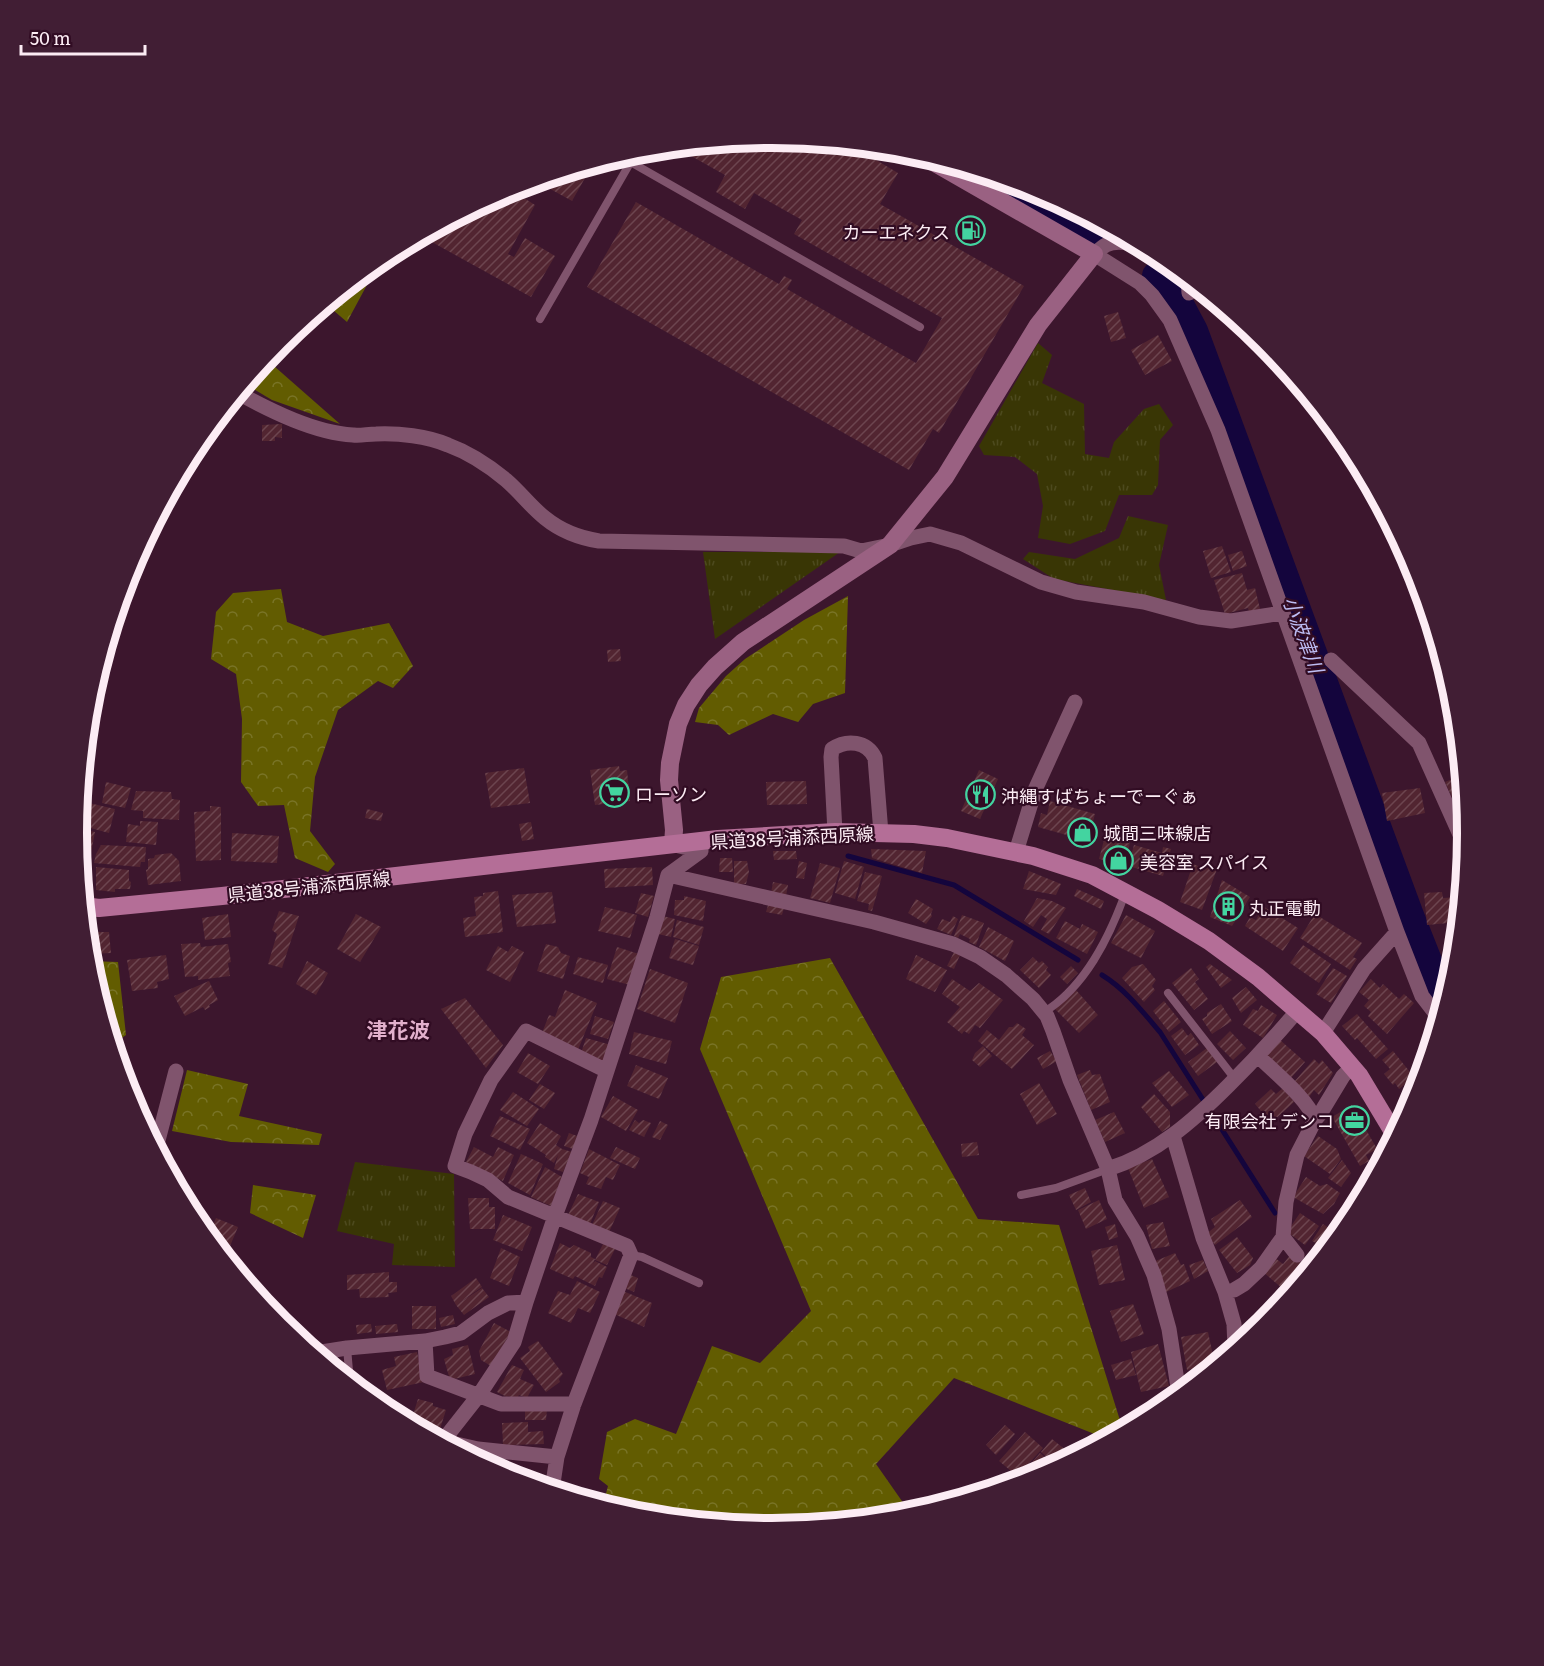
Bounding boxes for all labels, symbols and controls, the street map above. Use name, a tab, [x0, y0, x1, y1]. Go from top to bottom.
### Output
scale bar	[21, 18, 146, 56]
text: 50 m	[30, 24, 71, 51]
fuel station icon: カーエネクス	[955, 215, 987, 247]
place label: カーエネクス	[843, 218, 950, 245]
water label: 小波津川	[1277, 591, 1333, 679]
supermarket icon: ローソン	[598, 777, 630, 809]
restaurant icon: 沖縄すばちょーでーぐぁ	[964, 779, 996, 811]
place label: ローソン	[635, 780, 707, 807]
place label: 沖縄すばちょーでーぐぁ	[1001, 782, 1198, 809]
shop icon: 城間三味線店	[1066, 816, 1098, 848]
street label: 県道38号浦添西原線	[710, 819, 874, 855]
place label: 城間三味線店	[1103, 819, 1211, 846]
shop icon: 美容室 スパイス	[1103, 845, 1135, 877]
place label: 美容室 スパイス	[1140, 848, 1269, 875]
street label: 県道38号浦添西原線	[226, 864, 392, 908]
building icon: 丸正電動	[1212, 891, 1244, 923]
place label: 丸正電動	[1249, 894, 1321, 921]
district label: 津花波	[367, 1013, 430, 1044]
office icon: 有限会社 デンコ	[1339, 1104, 1371, 1136]
place label: 有限会社 デンコ	[1204, 1107, 1334, 1134]

